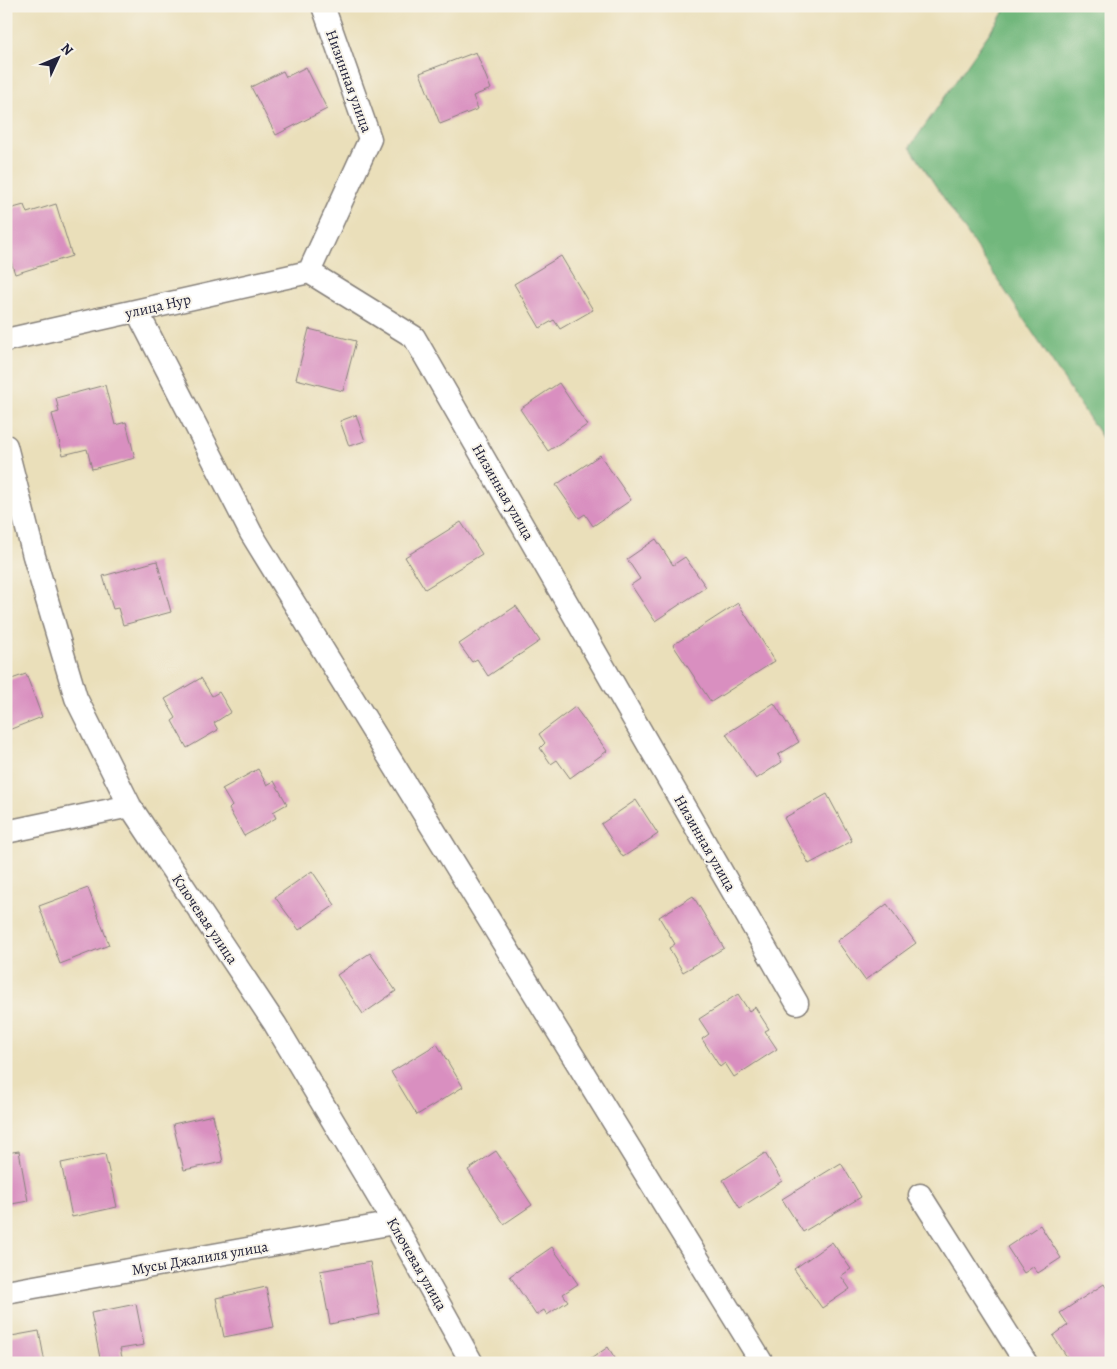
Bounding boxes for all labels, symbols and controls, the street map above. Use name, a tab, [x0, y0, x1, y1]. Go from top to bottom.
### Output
street label: Низинная улица	[321, 27, 377, 135]
north arrow	[32, 32, 82, 82]
text: N	[57, 39, 77, 60]
street label: улица Нур	[122, 289, 193, 323]
street label: Низинная улица	[467, 440, 539, 544]
street label: Низинная улица	[669, 791, 741, 895]
street label: Ключевая улица	[167, 870, 243, 968]
street label: Ключевая улица	[382, 1214, 452, 1314]
street label: Мусы Джалиля улица	[130, 1236, 270, 1280]

